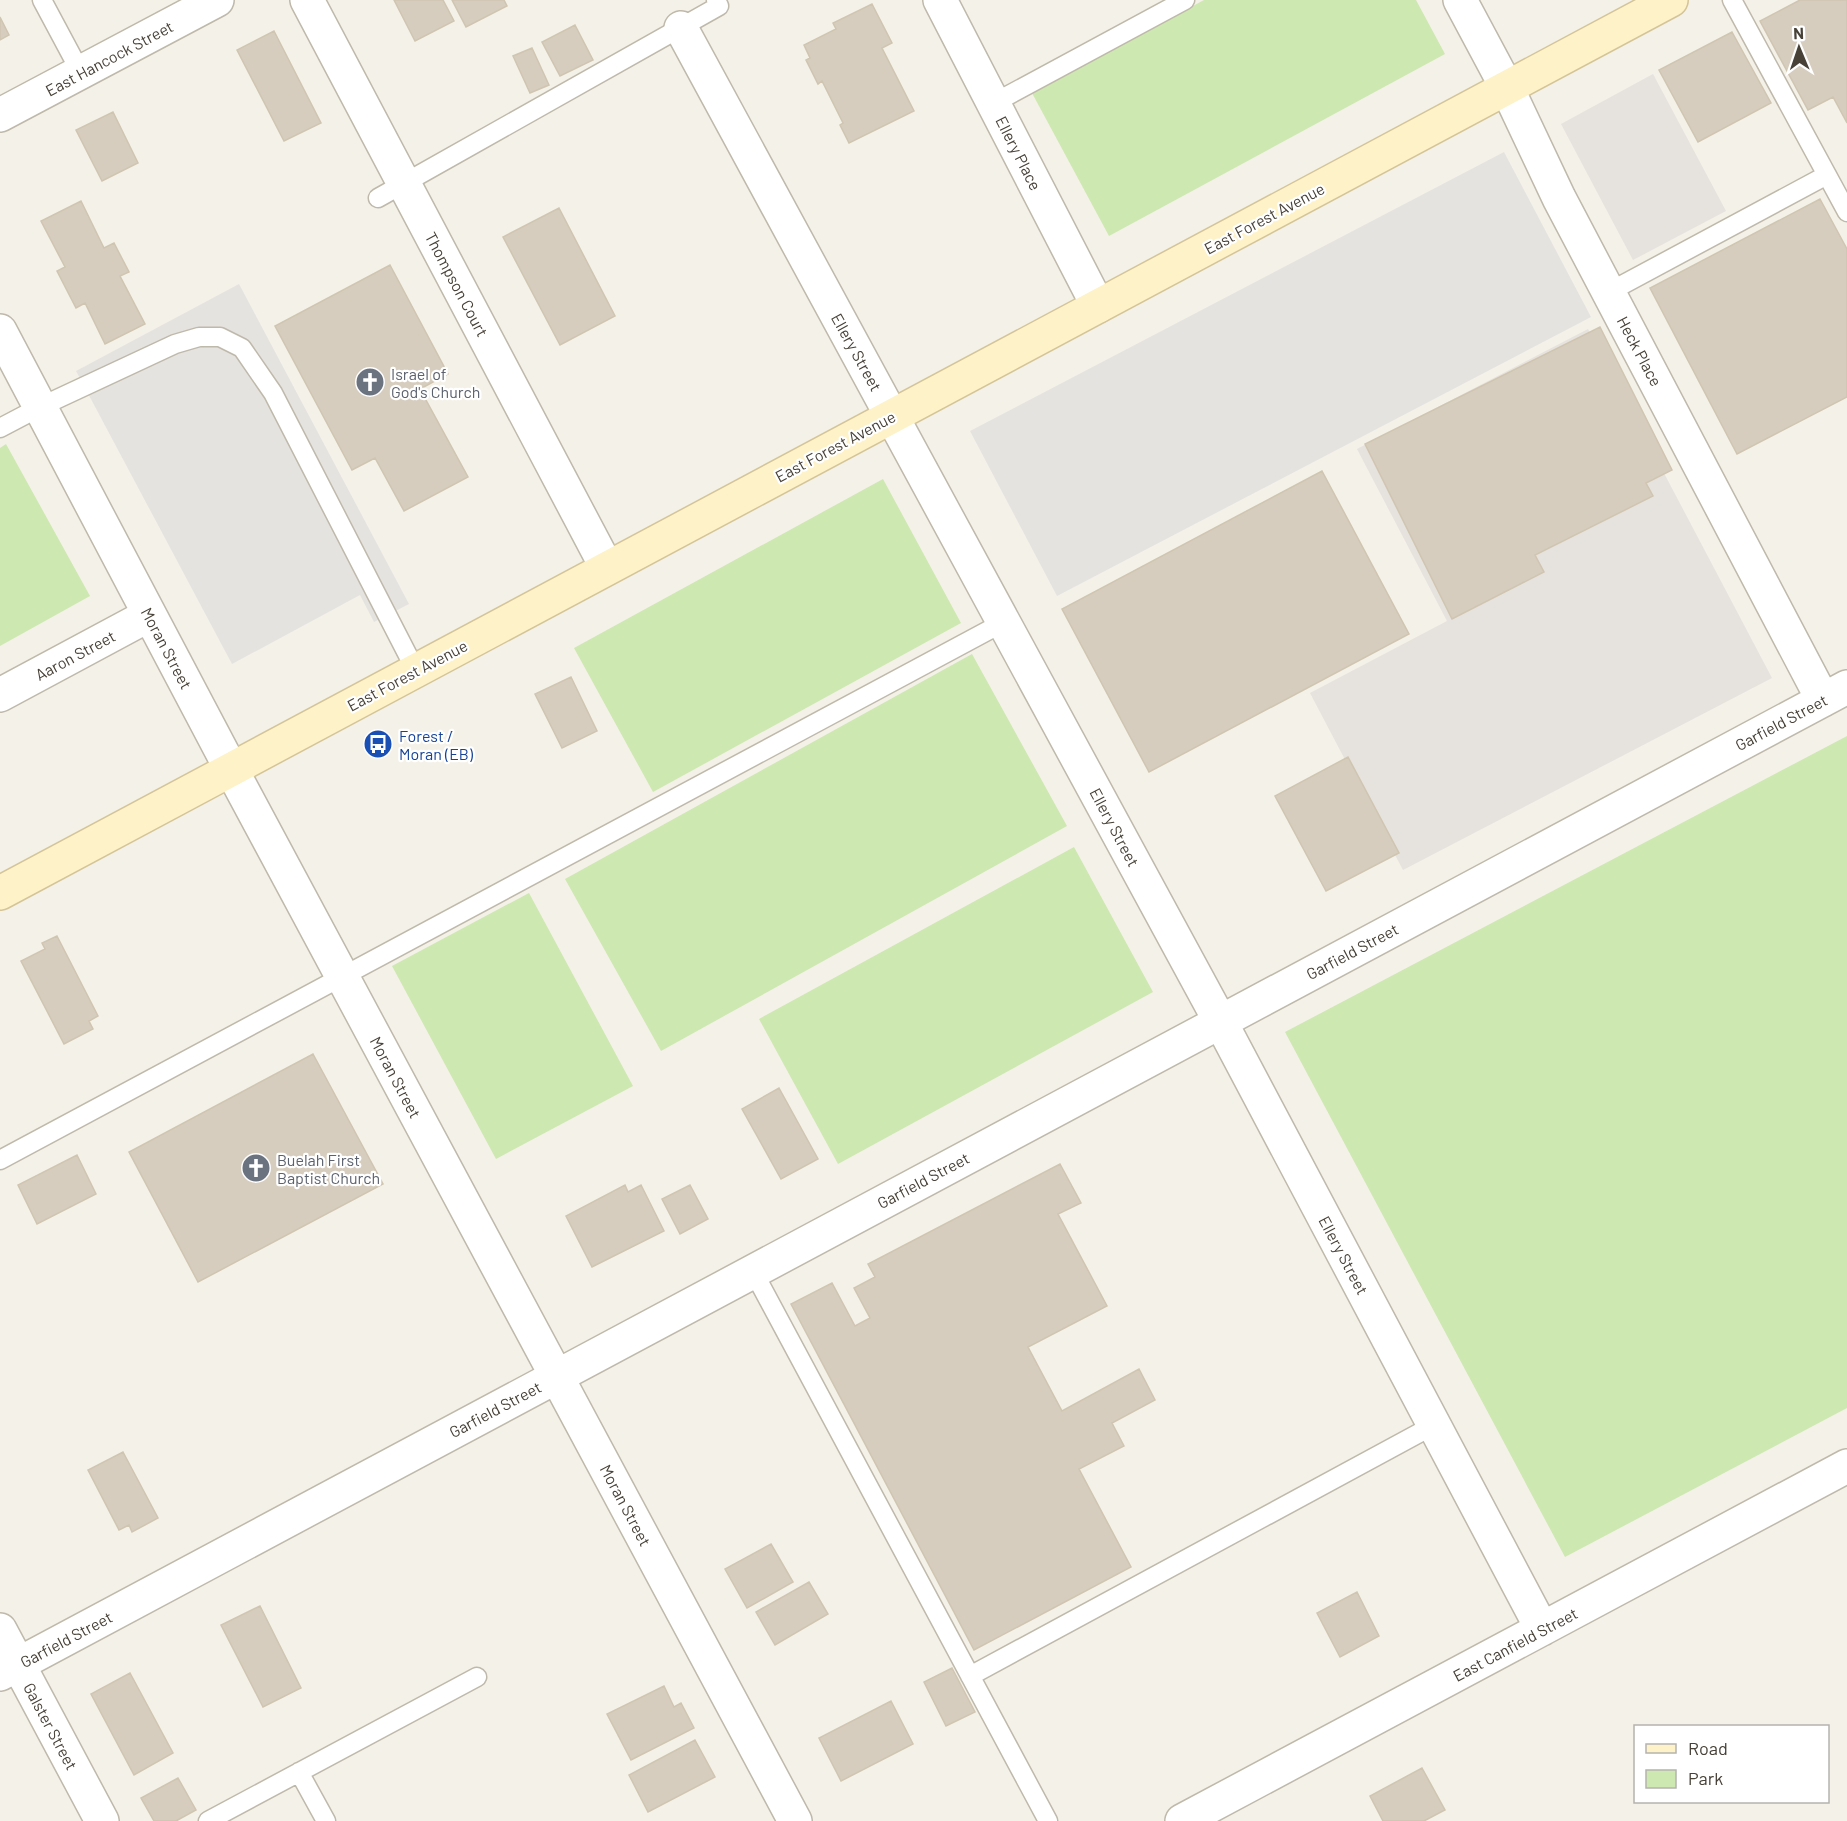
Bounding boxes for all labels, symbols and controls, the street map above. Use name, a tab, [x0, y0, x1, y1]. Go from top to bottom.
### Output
street label: East Hancock Street	[42, 16, 176, 100]
north arrow	[1769, 18, 1829, 78]
text: N	[1793, 23, 1804, 42]
street label: Ellery Place	[992, 113, 1046, 193]
street label: East Forest Avenue	[1201, 178, 1327, 258]
street label: Thompson Court	[421, 229, 493, 339]
street label: Ellery Street	[828, 310, 886, 394]
street label: Heck Place	[1614, 313, 1666, 389]
place label: Israel of God's Church	[391, 364, 480, 401]
church icon: Israel of God's Church	[354, 366, 386, 398]
street label: East Forest Avenue	[772, 406, 898, 486]
street label: Moran Street	[138, 604, 196, 692]
street label: Aaron Street	[32, 626, 118, 684]
street label: East Forest Avenue	[344, 635, 470, 715]
street label: Garfield Street	[1732, 690, 1830, 754]
place label: Forest / Moran (EB)	[399, 726, 474, 763]
bus stop icon: Forest / Moran (EB)	[362, 728, 394, 760]
street label: Ellery Street	[1086, 785, 1144, 869]
street label: Garfield Street	[1303, 919, 1401, 983]
street label: Moran Street	[367, 1033, 425, 1121]
street label: Garfield Street	[874, 1148, 972, 1212]
place label: Buelah First Baptist Church	[277, 1150, 380, 1187]
church icon: Buelah First Baptist Church	[240, 1152, 272, 1184]
street label: Ellery Street	[1315, 1213, 1373, 1297]
street label: Garfield Street	[446, 1377, 544, 1441]
street label: Moran Street	[597, 1461, 655, 1549]
street label: East Canfield Street	[1449, 1603, 1581, 1685]
street label: Garfield Street	[17, 1607, 115, 1671]
street label: Galster Street	[20, 1679, 82, 1773]
legend	[1634, 1725, 1829, 1803]
text: Road	[1688, 1737, 1728, 1759]
text: Park	[1688, 1767, 1723, 1789]

